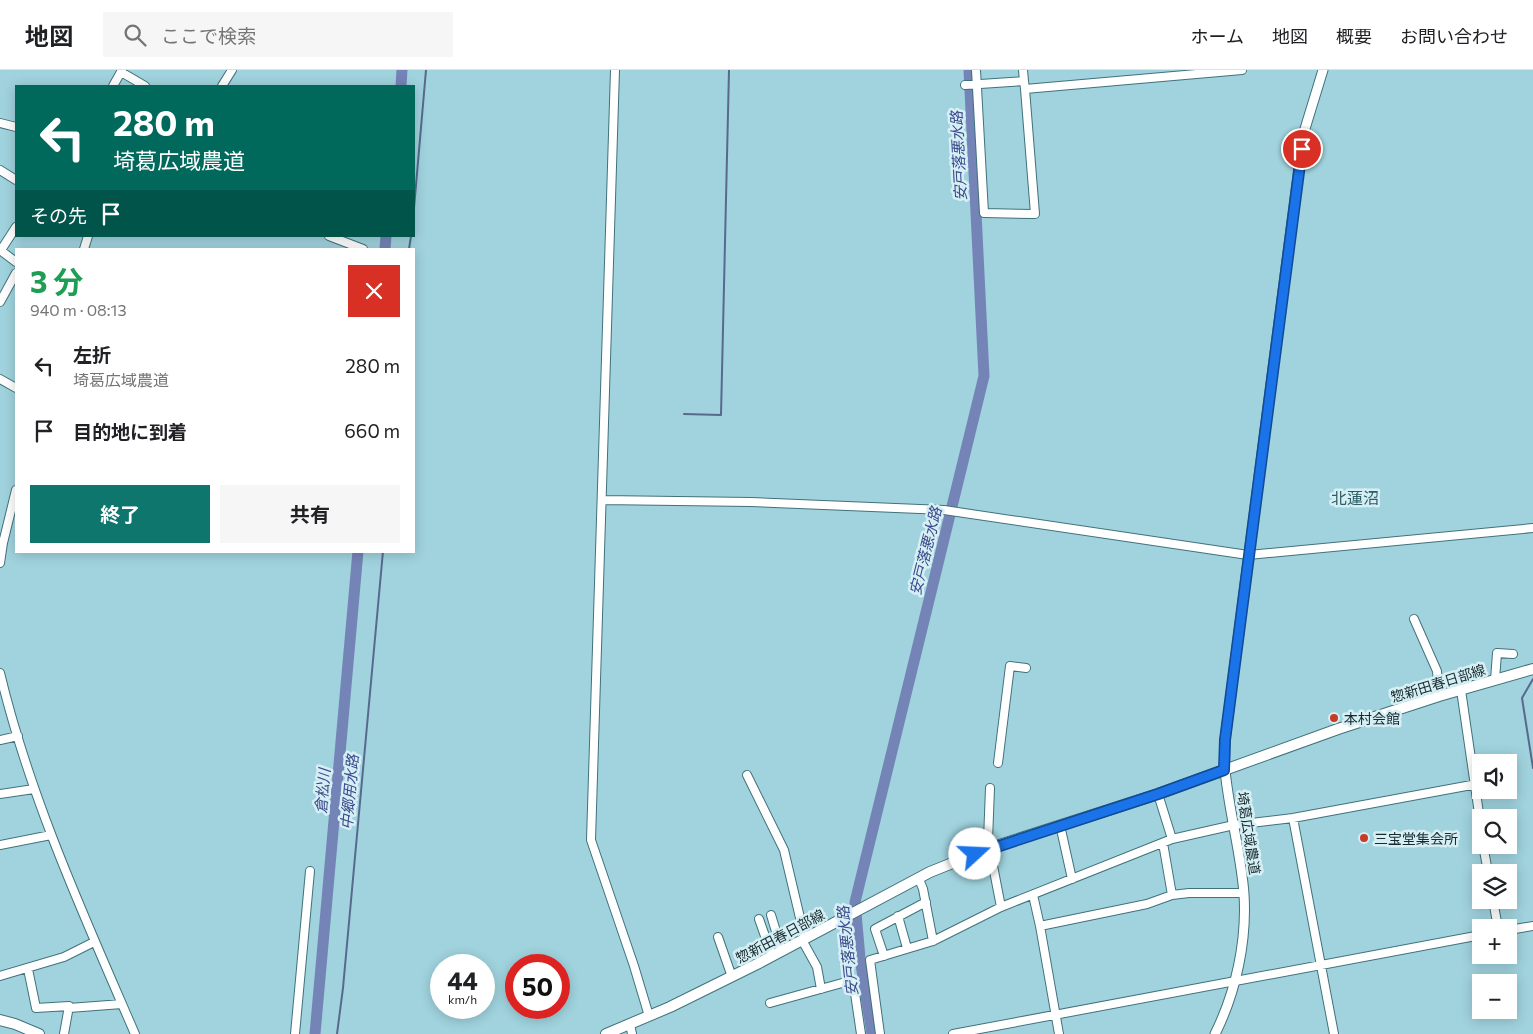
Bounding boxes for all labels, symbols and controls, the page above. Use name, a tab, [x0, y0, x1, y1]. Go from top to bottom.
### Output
search box	[103, 12, 453, 57]
text: 地図	[25, 21, 73, 50]
icon: search	[121, 21, 149, 49]
text: ここで検索	[161, 24, 256, 47]
text: ホーム	[1191, 25, 1244, 47]
text: 地図	[1272, 25, 1308, 47]
text: 概要	[1336, 25, 1372, 47]
text: お問い合わせ	[1400, 25, 1508, 47]
text: 280 m	[113, 100, 215, 143]
icon: left	[30, 105, 95, 170]
water label: 安戸落悪水路	[947, 109, 969, 201]
pin	[1281, 128, 1323, 170]
icon: arrive	[1288, 135, 1316, 163]
text: 埼葛広域農道	[113, 147, 245, 174]
icon: arrive	[97, 200, 125, 228]
text: その先	[30, 204, 87, 227]
text: 3 分	[30, 262, 83, 299]
button: close	[348, 265, 400, 317]
text: 940 m · 08:13	[30, 300, 127, 319]
text: 左折	[73, 343, 111, 366]
icon: left	[30, 352, 58, 380]
text: 280 m	[345, 354, 400, 377]
text: 埼葛広域農道	[73, 370, 169, 389]
icon: arrive	[30, 417, 58, 445]
text: 660 m	[344, 419, 400, 442]
text: 目的地に到着	[73, 420, 187, 443]
button: 終了	[30, 485, 210, 543]
button: 共有	[220, 485, 400, 543]
district label: 北蓮沼	[1331, 488, 1379, 507]
water label: 安戸落悪水路	[905, 503, 945, 597]
street label: 惣新田春日部線	[1389, 661, 1487, 705]
place label: 本村会館	[1344, 710, 1400, 727]
marker: 本村会館	[1328, 712, 1340, 724]
water label: 中郷用水路	[337, 752, 361, 830]
map controls	[1472, 754, 1517, 1019]
button: sound	[1472, 754, 1517, 799]
water label: 倉松川	[311, 766, 333, 814]
street label: 埼葛広域農道	[1234, 790, 1264, 876]
button: search	[1472, 809, 1517, 854]
position arrow	[948, 827, 1000, 879]
place label: 三宝堂集会所	[1374, 830, 1458, 847]
marker: 三宝堂集会所	[1358, 832, 1370, 844]
button: layers	[1472, 864, 1517, 909]
water label: 安戸落悪水路	[833, 903, 861, 997]
street label: 惣新田春日部線	[733, 905, 827, 967]
button: +	[1472, 919, 1517, 964]
speed limit sign: 50	[505, 954, 570, 1019]
text: 44	[447, 965, 478, 995]
button: −	[1472, 974, 1517, 1019]
text: km/h	[448, 992, 477, 1006]

